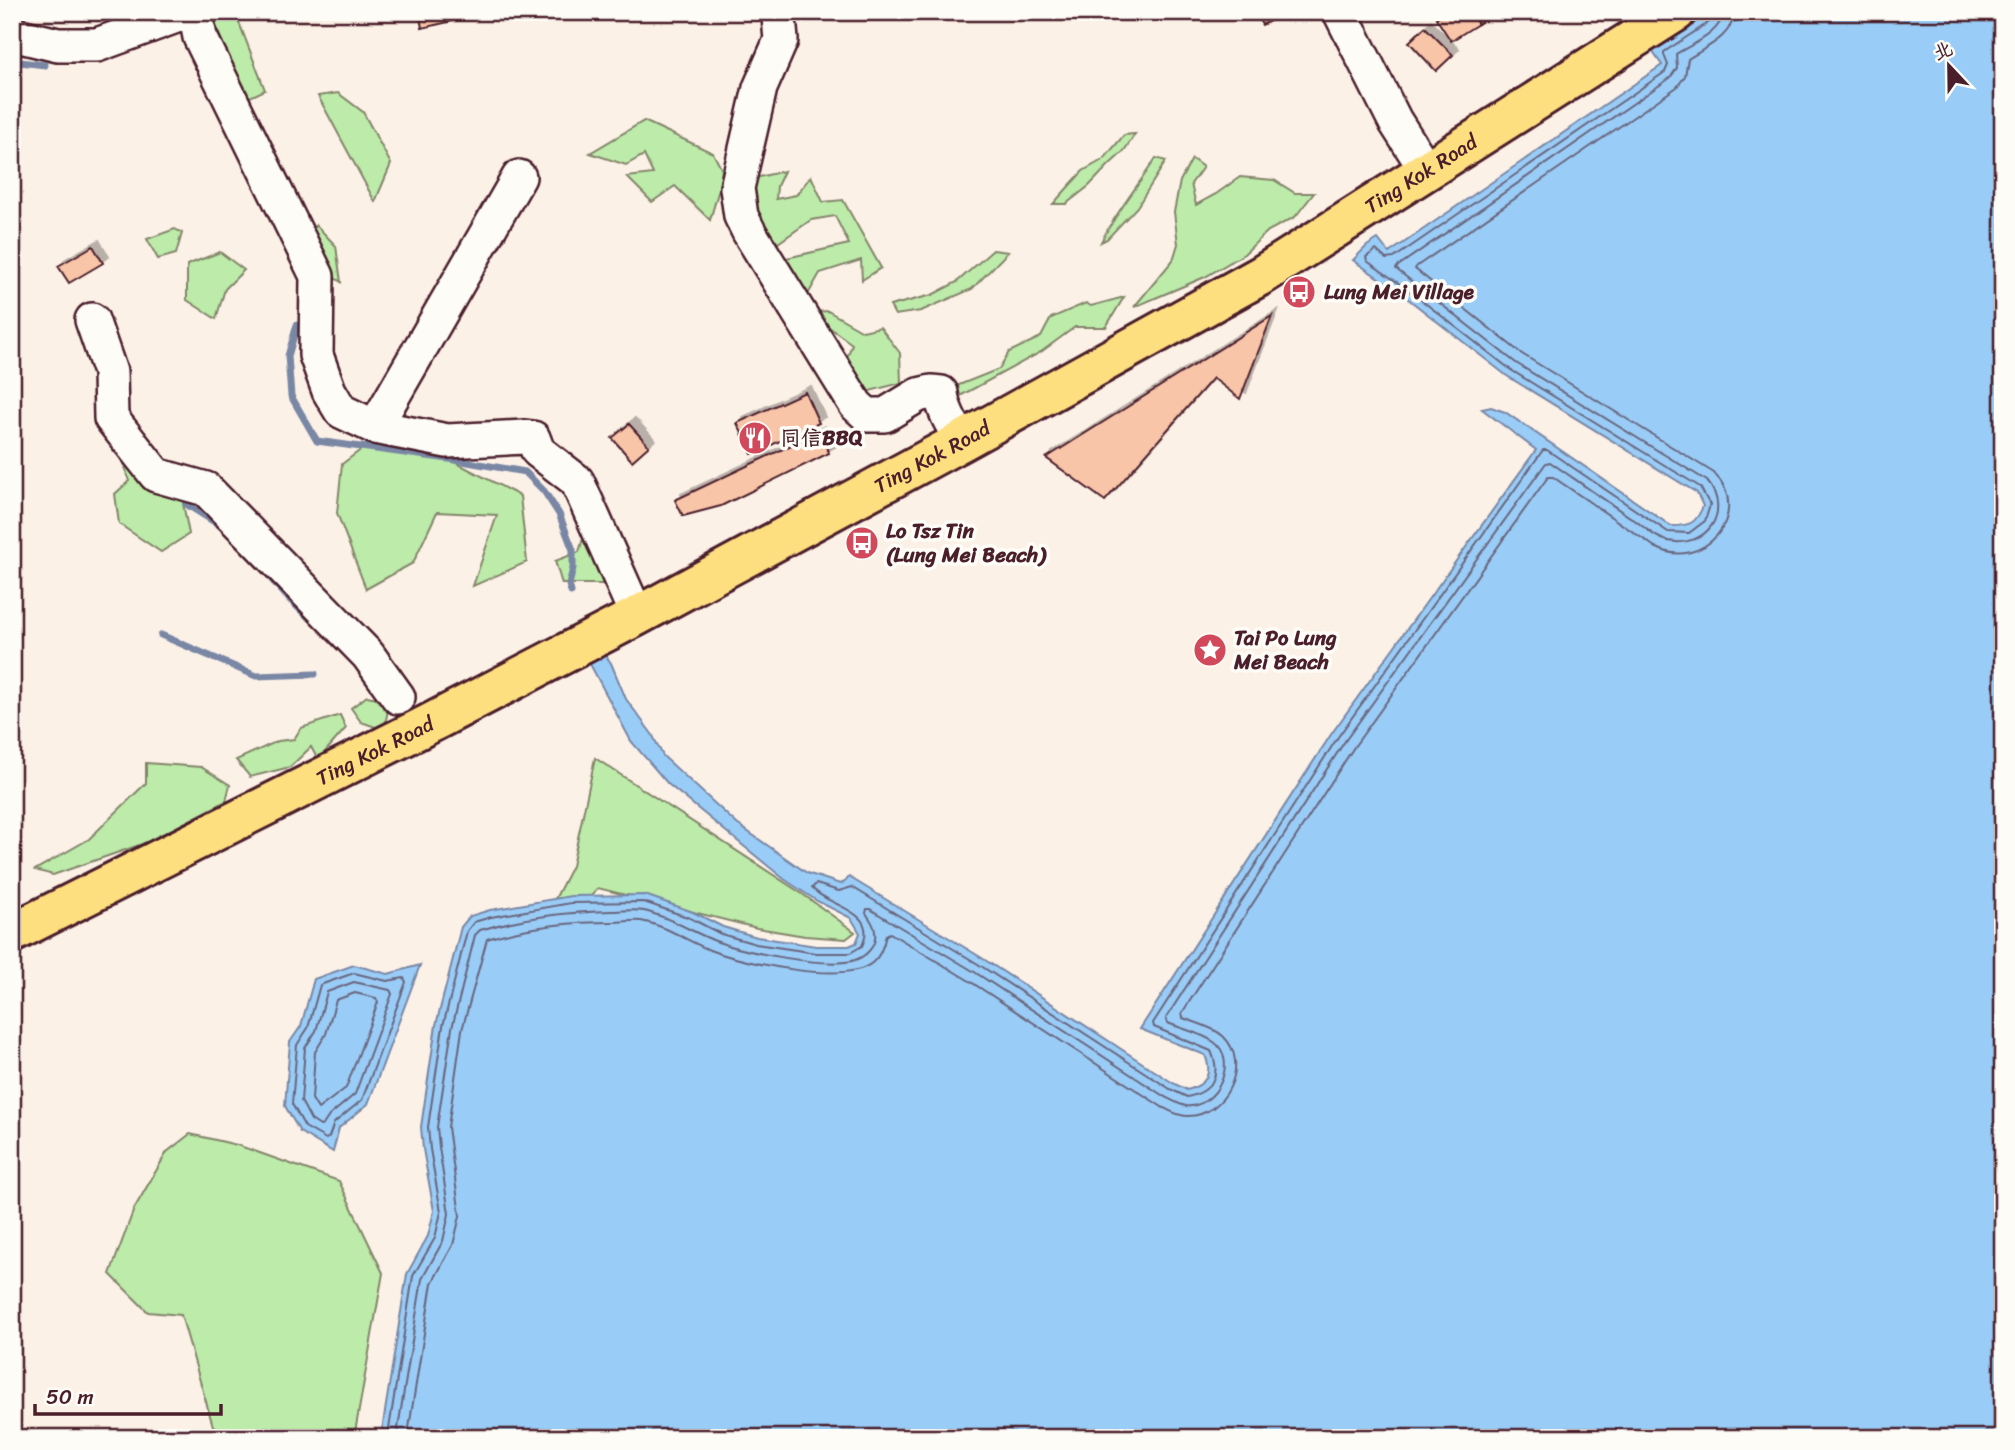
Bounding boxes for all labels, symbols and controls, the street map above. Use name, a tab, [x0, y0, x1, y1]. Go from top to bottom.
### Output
north arrow	[1913, 32, 1983, 102]
text: 北	[1928, 32, 1958, 70]
street label: Ting Kok Road	[1357, 123, 1487, 225]
bus stop icon: Lung Mei Village	[1280, 273, 1318, 311]
place label: Lung Mei Village	[1324, 273, 1475, 311]
street label: Ting Kok Road	[867, 409, 999, 504]
restaurant icon: 同信BBQ	[736, 419, 774, 457]
place label: 同信BBQ	[780, 419, 863, 457]
place label: Lo Tsz Tin (Lung Mei Beach)	[886, 512, 1047, 574]
bus stop icon: Lo Tsz Tin (Lung Mei Beach)	[843, 524, 881, 562]
place label: Tai Po Lung Mei Beach	[1233, 619, 1337, 681]
place icon: Tai Po Lung Mei Beach	[1191, 631, 1229, 669]
street label: Ting Kok Road	[309, 704, 443, 797]
scale bar	[35, 1373, 220, 1417]
text: 50 m	[46, 1378, 94, 1416]

